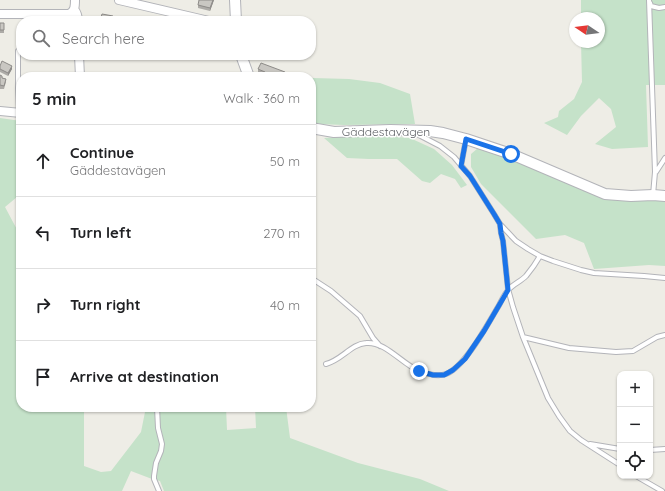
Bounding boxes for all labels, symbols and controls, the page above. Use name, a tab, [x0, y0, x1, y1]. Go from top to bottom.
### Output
north arrow	[569, 12, 605, 48]
search box	[16, 16, 316, 60]
icon: search	[30, 27, 52, 49]
text: Search here	[62, 29, 145, 48]
text: 5 min	[32, 88, 76, 109]
text: Walk · 360 m	[223, 90, 300, 106]
street label: Gäddestavägen	[342, 124, 430, 139]
text: Continue	[70, 143, 134, 162]
route start	[502, 145, 520, 163]
icon: ahead	[32, 150, 54, 172]
text: 50 m	[270, 153, 300, 169]
text: Gäddestavägen	[70, 162, 166, 178]
icon: left	[32, 222, 54, 244]
text: Turn left	[70, 223, 132, 242]
text: 270 m	[263, 225, 300, 241]
icon: right	[32, 294, 54, 316]
text: Turn right	[70, 295, 141, 314]
text: 40 m	[270, 297, 300, 313]
route end	[410, 362, 428, 380]
icon: arrive	[32, 366, 54, 388]
text: Arrive at destination	[70, 367, 219, 386]
map controls	[617, 371, 653, 479]
button: +	[617, 371, 653, 407]
button: −	[617, 407, 653, 443]
button: locate	[617, 443, 653, 479]

